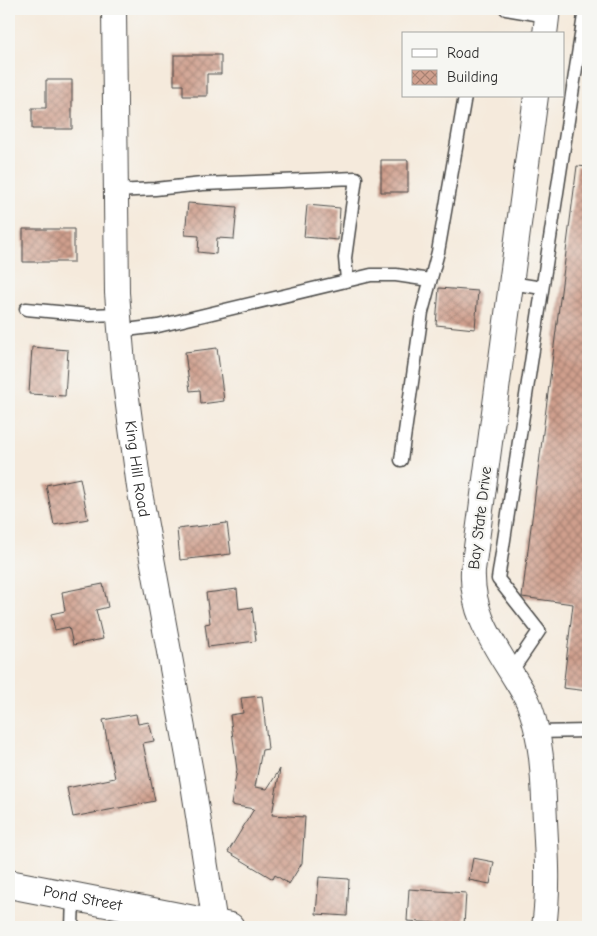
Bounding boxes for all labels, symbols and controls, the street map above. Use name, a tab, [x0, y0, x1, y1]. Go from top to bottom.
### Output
legend	[402, 32, 564, 98]
text: Road	[447, 44, 479, 62]
text: Building	[447, 68, 498, 86]
street label: King Hill Road	[121, 419, 153, 519]
street label: Bay State Drive	[465, 465, 495, 571]
street label: Pond Street	[42, 882, 124, 915]

